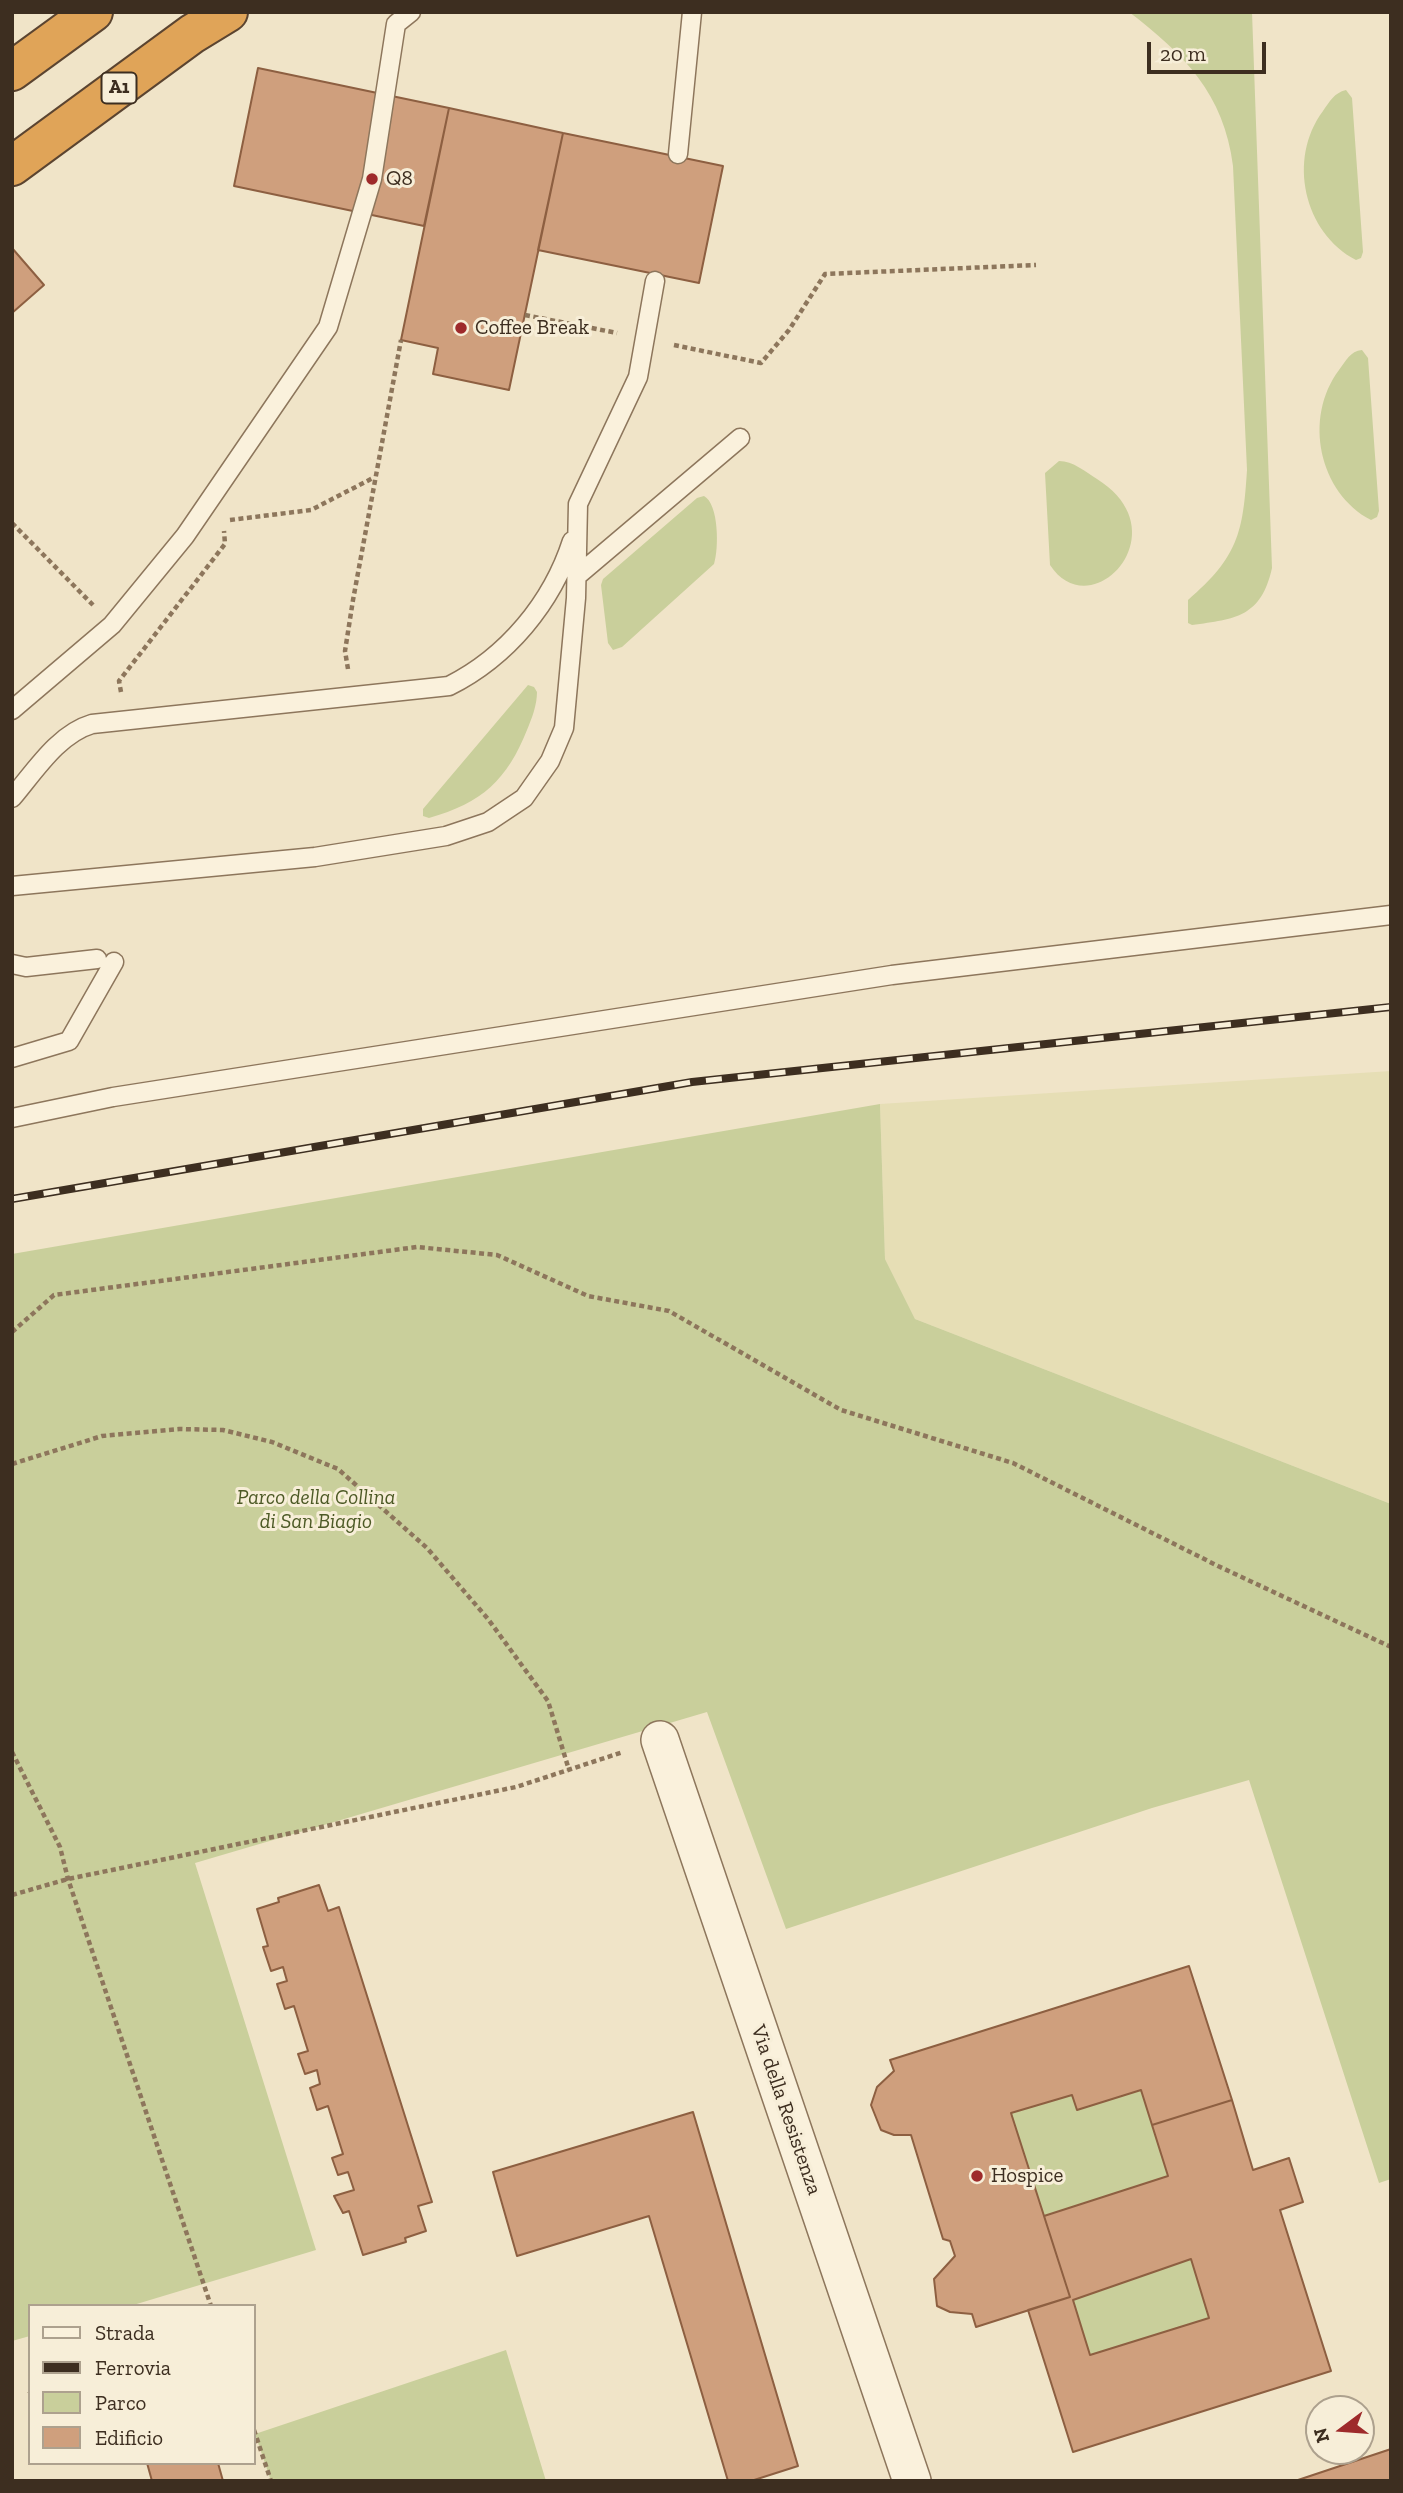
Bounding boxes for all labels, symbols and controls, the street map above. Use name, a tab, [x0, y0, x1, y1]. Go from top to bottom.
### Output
scale bar	[1151, 28, 1270, 72]
text: 20 m	[1160, 41, 1206, 66]
road number: A1	[102, 72, 136, 104]
place label: Q8	[386, 166, 413, 192]
marker: Q8	[364, 171, 380, 187]
place label: Coffee Break	[475, 315, 589, 341]
marker: Coffee Break	[453, 320, 469, 336]
park label: Parco della Collina di San Biagio	[237, 1485, 395, 1535]
street label: Via della Resistenza	[745, 2022, 827, 2198]
place label: Hospice	[991, 2163, 1063, 2189]
marker: Hospice	[969, 2168, 985, 2184]
legend	[28, 2304, 256, 2465]
text: Strada	[95, 2320, 155, 2345]
text: Ferrovia	[95, 2355, 171, 2380]
text: Parco	[95, 2390, 146, 2415]
north arrow	[1305, 2395, 1375, 2465]
text: Edificio	[95, 2425, 163, 2450]
text: N	[1308, 2425, 1334, 2445]

